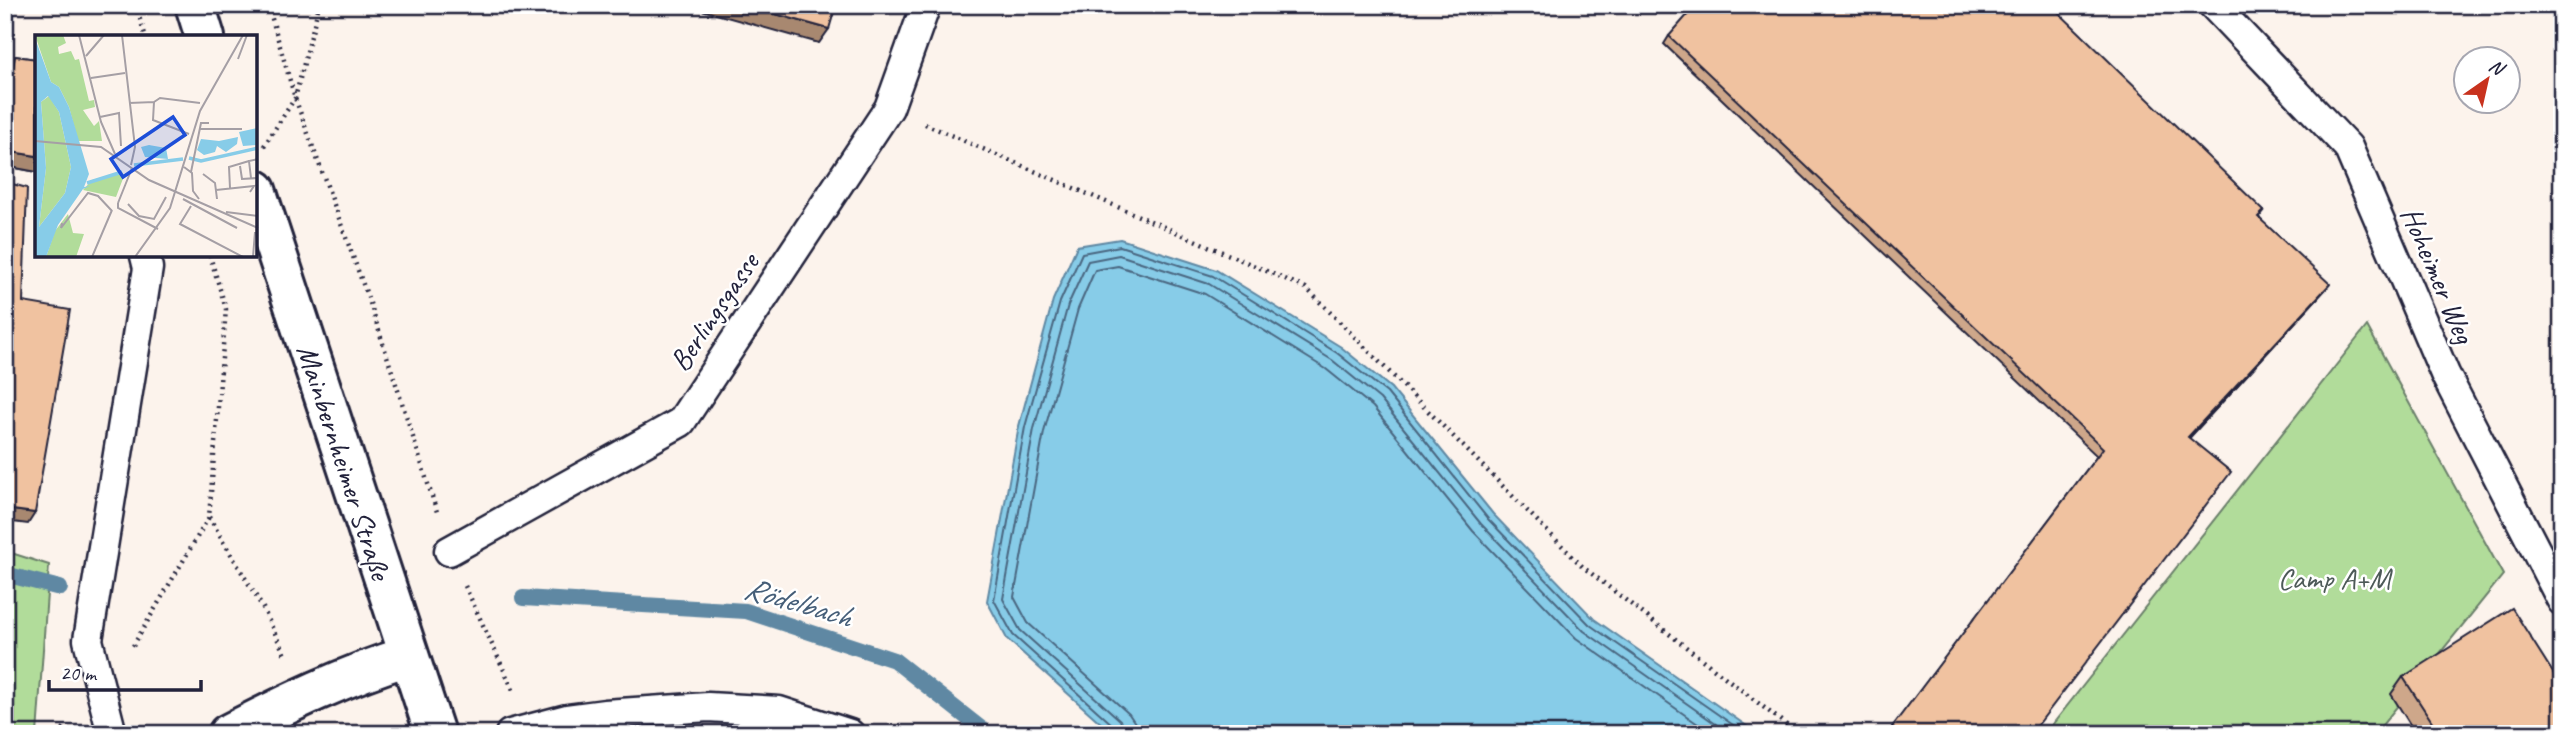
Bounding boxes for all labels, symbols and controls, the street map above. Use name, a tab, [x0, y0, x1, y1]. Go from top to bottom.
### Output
inset map	[35, 35, 257, 257]
north arrow	[2452, 46, 2522, 116]
text: N	[2484, 53, 2510, 82]
street label: Hoheimer Weg	[2392, 201, 2484, 350]
street label: Berlingsgasse	[661, 244, 769, 378]
street label: Mainbernheimer Straße	[288, 340, 401, 586]
park label: Camp A+M	[2278, 559, 2393, 597]
water label: Rödelbach	[740, 567, 859, 637]
scale bar	[49, 648, 201, 692]
text: 20 m	[60, 660, 98, 686]

